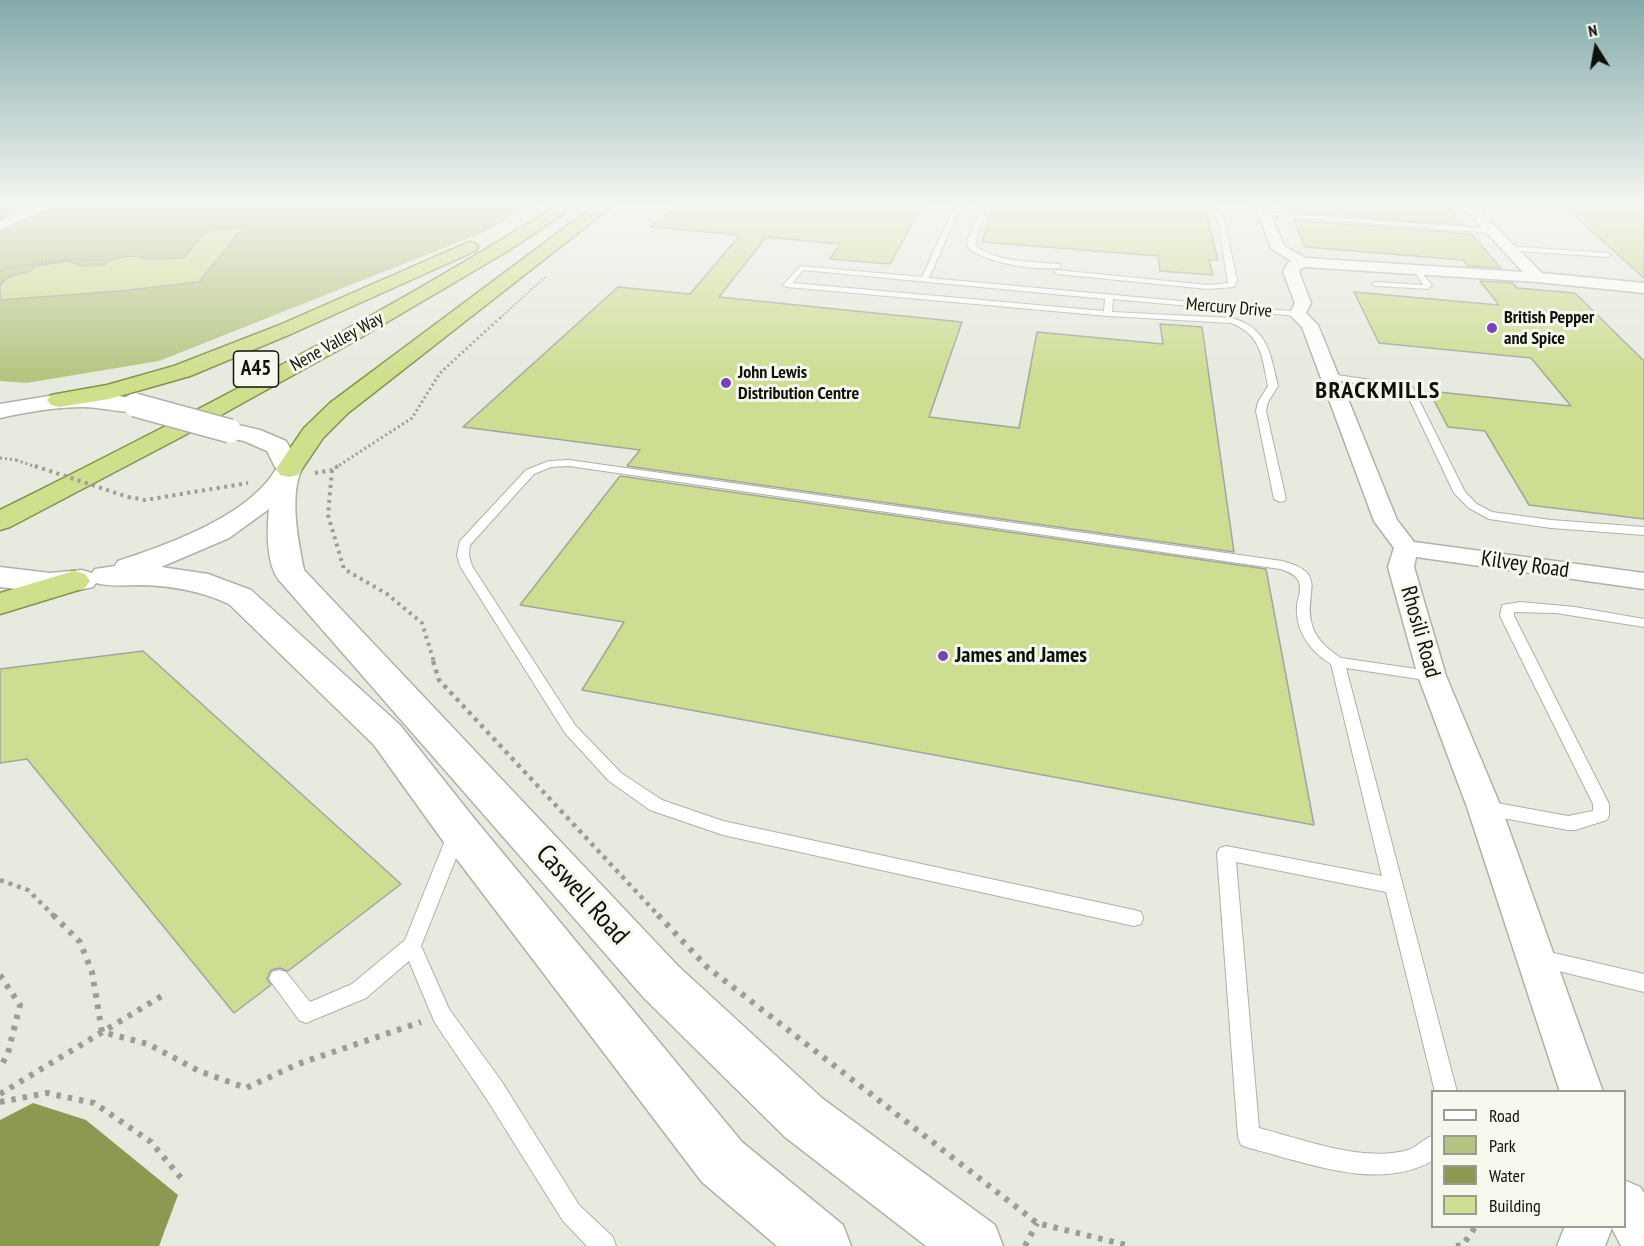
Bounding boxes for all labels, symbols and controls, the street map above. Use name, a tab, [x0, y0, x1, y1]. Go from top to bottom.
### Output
north arrow	[1566, 18, 1626, 78]
text: N	[1586, 20, 1599, 41]
street label: Mercury Drive	[1185, 293, 1273, 323]
place label: British Pepper and Spice	[1504, 307, 1594, 350]
street label: Nene Valley Way	[287, 308, 387, 376]
marker: British Pepper and Spice	[1485, 321, 1499, 335]
road number: A45	[234, 351, 278, 387]
place label: John Lewis Distribution Centre	[738, 362, 859, 404]
marker: John Lewis Distribution Centre	[719, 376, 733, 390]
district label: BRACKMILLS	[1315, 377, 1441, 405]
street label: Kilvey Road	[1479, 546, 1571, 584]
street label: Rhosili Road	[1394, 583, 1446, 681]
place label: James and James	[955, 643, 1087, 669]
marker: James and James	[936, 649, 950, 663]
street label: Caswell Road	[529, 838, 635, 952]
legend	[1431, 1090, 1626, 1228]
text: Road	[1489, 1104, 1520, 1127]
text: Park	[1489, 1134, 1516, 1157]
text: Water	[1489, 1164, 1525, 1187]
text: Building	[1489, 1194, 1541, 1217]

